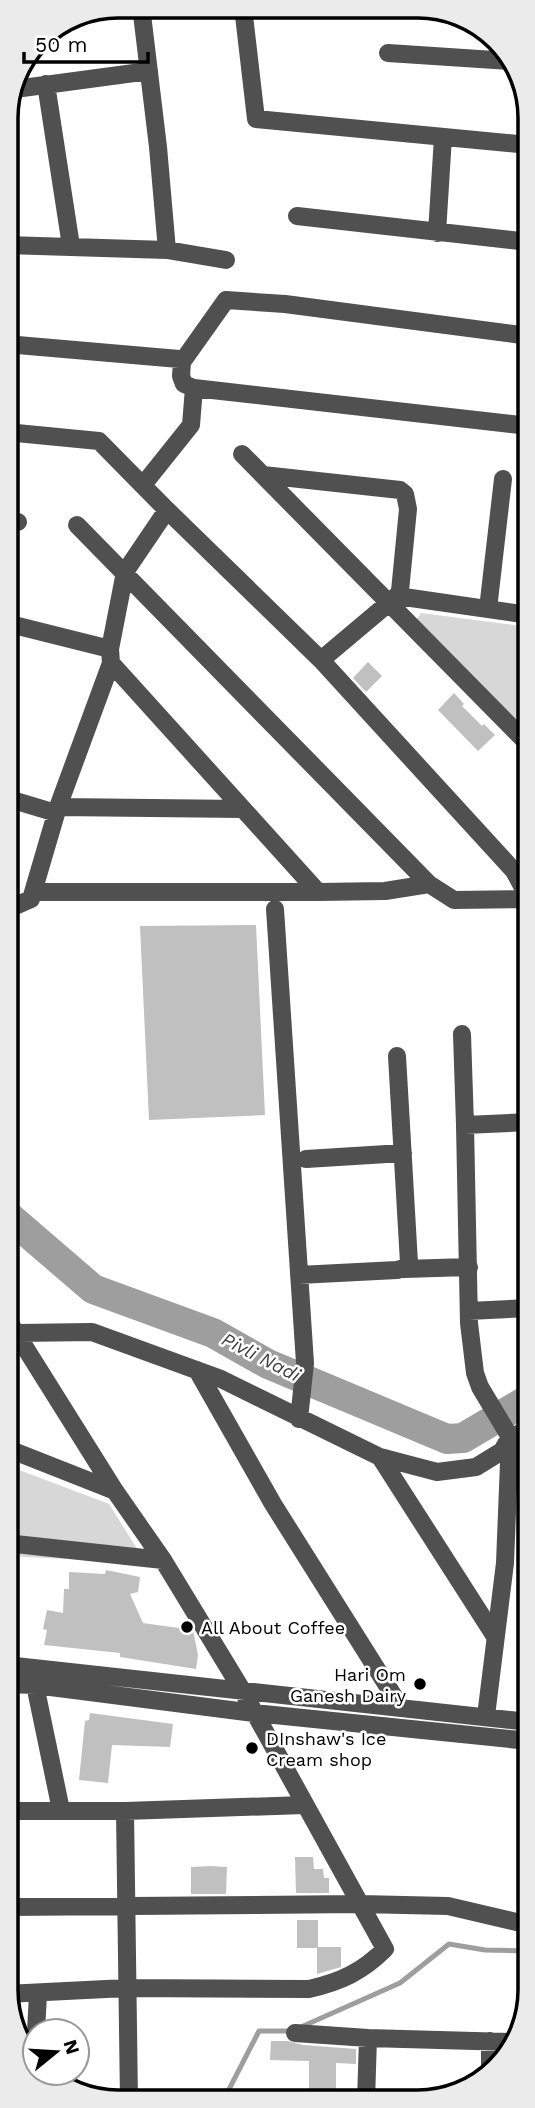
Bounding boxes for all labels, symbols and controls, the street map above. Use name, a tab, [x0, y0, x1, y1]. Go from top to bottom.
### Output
scale bar	[24, 21, 149, 65]
text: 50 m	[35, 32, 87, 57]
water label: Pivli Nadi	[218, 1328, 305, 1387]
place label: All About Coffee	[201, 1617, 345, 1638]
marker: All About Coffee	[179, 1619, 195, 1635]
place label: Hari Om Ganesh Dairy	[290, 1664, 407, 1706]
marker: Hari Om Ganesh Dairy	[412, 1676, 428, 1692]
place label: DInshaw's Ice Cream shop	[266, 1728, 386, 1770]
marker: DInshaw's Ice Cream shop	[244, 1740, 260, 1756]
north arrow	[21, 2017, 91, 2087]
text: N	[59, 2037, 85, 2057]

